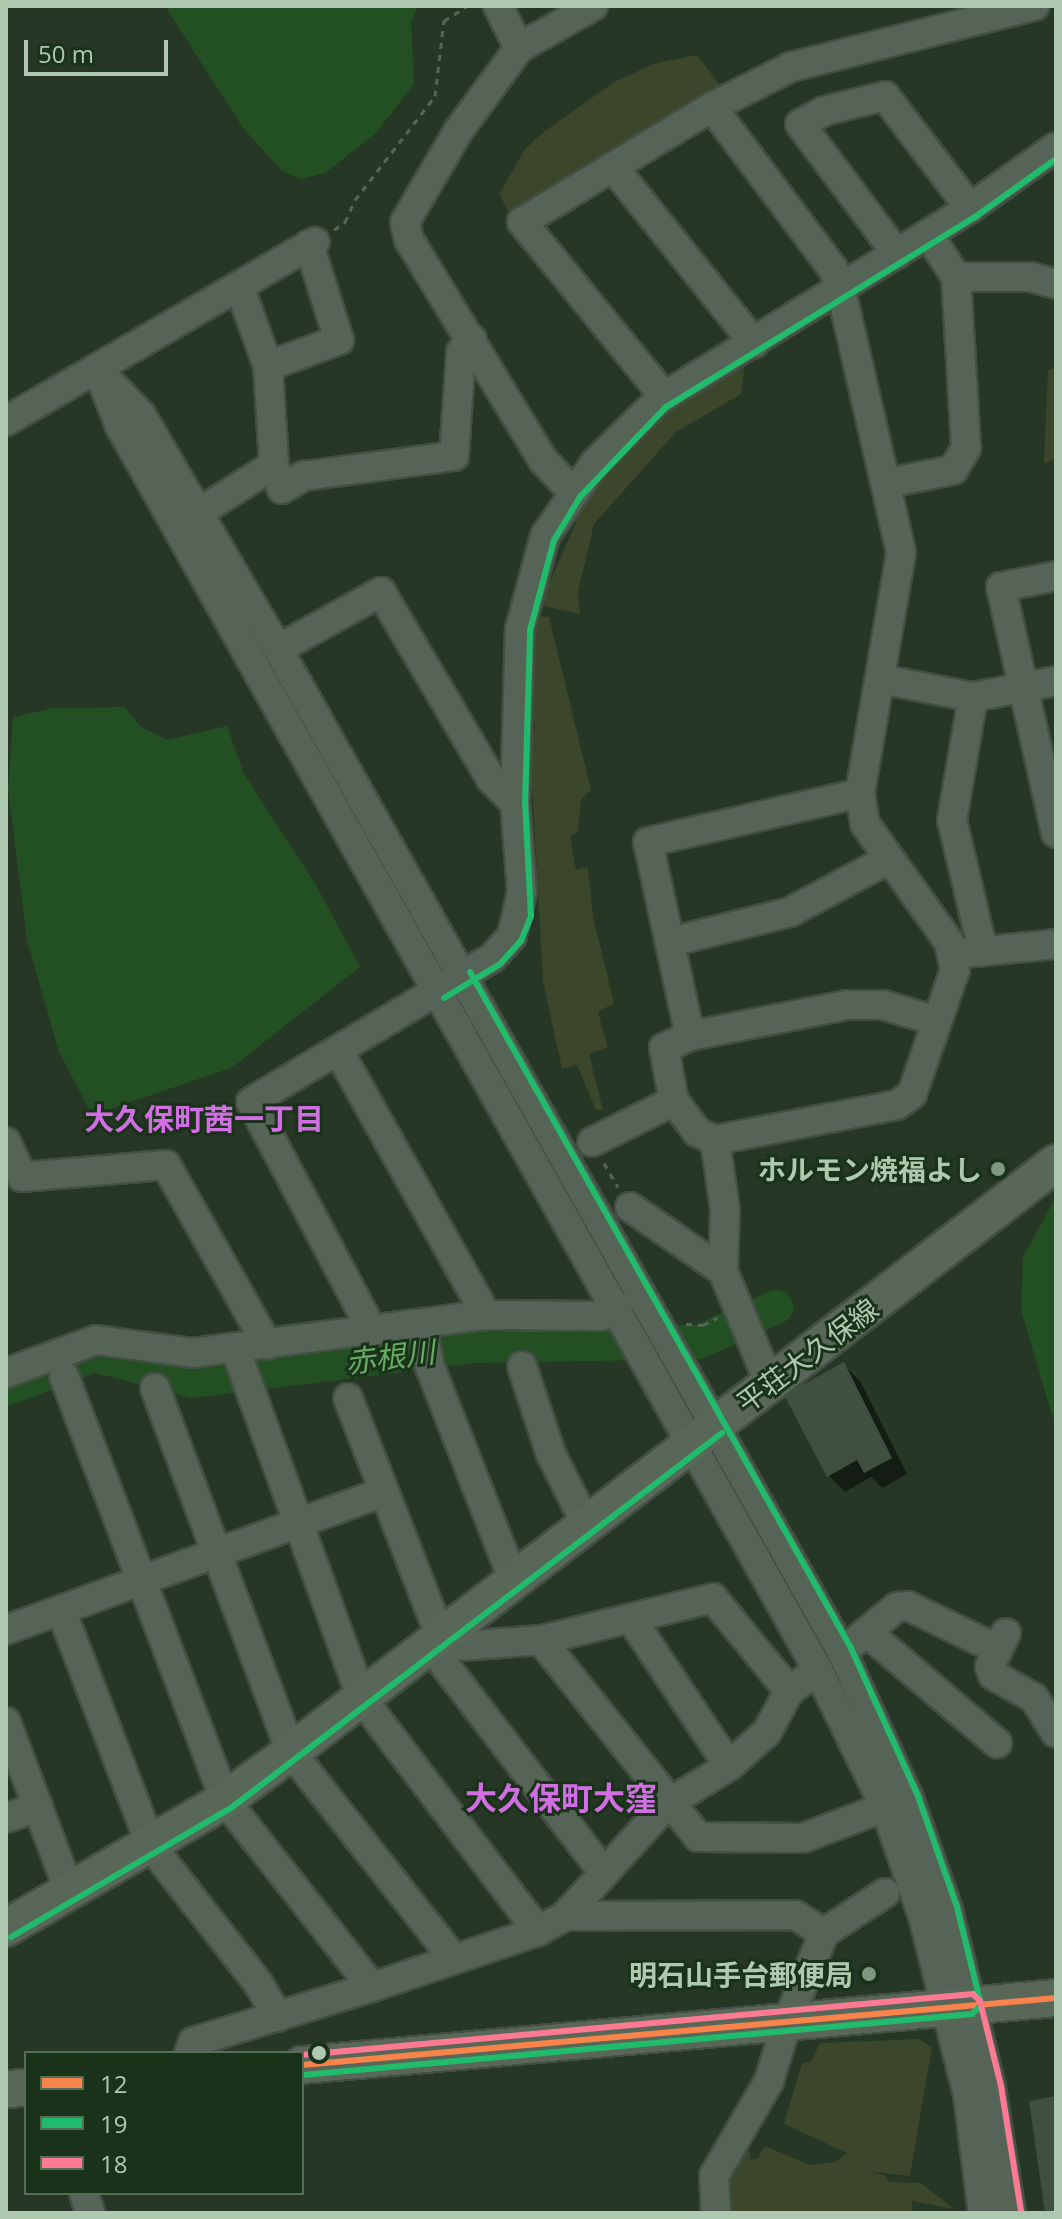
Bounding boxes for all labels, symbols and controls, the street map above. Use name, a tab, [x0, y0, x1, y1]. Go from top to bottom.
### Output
scale bar	[28, 24, 172, 74]
text: 50 m	[38, 37, 94, 70]
district label: 大久保町茜一丁目	[84, 1101, 324, 1137]
place label: ホルモン焼福よし	[758, 1152, 982, 1186]
marker: ホルモン焼福よし	[989, 1160, 1007, 1178]
street label: 平荘大久保線	[730, 1291, 884, 1419]
water label: 赤根川	[343, 1334, 437, 1380]
district label: 大久保町大窪	[465, 1779, 657, 1817]
place label: 明石山手台郵便局	[629, 1957, 853, 1991]
marker: 明石山手台郵便局	[860, 1965, 878, 1983]
unlabelled marker	[311, 2045, 327, 2061]
legend	[24, 2051, 304, 2195]
text: 12	[100, 2067, 127, 2100]
text: 19	[100, 2107, 127, 2140]
text: 18	[100, 2147, 127, 2180]

